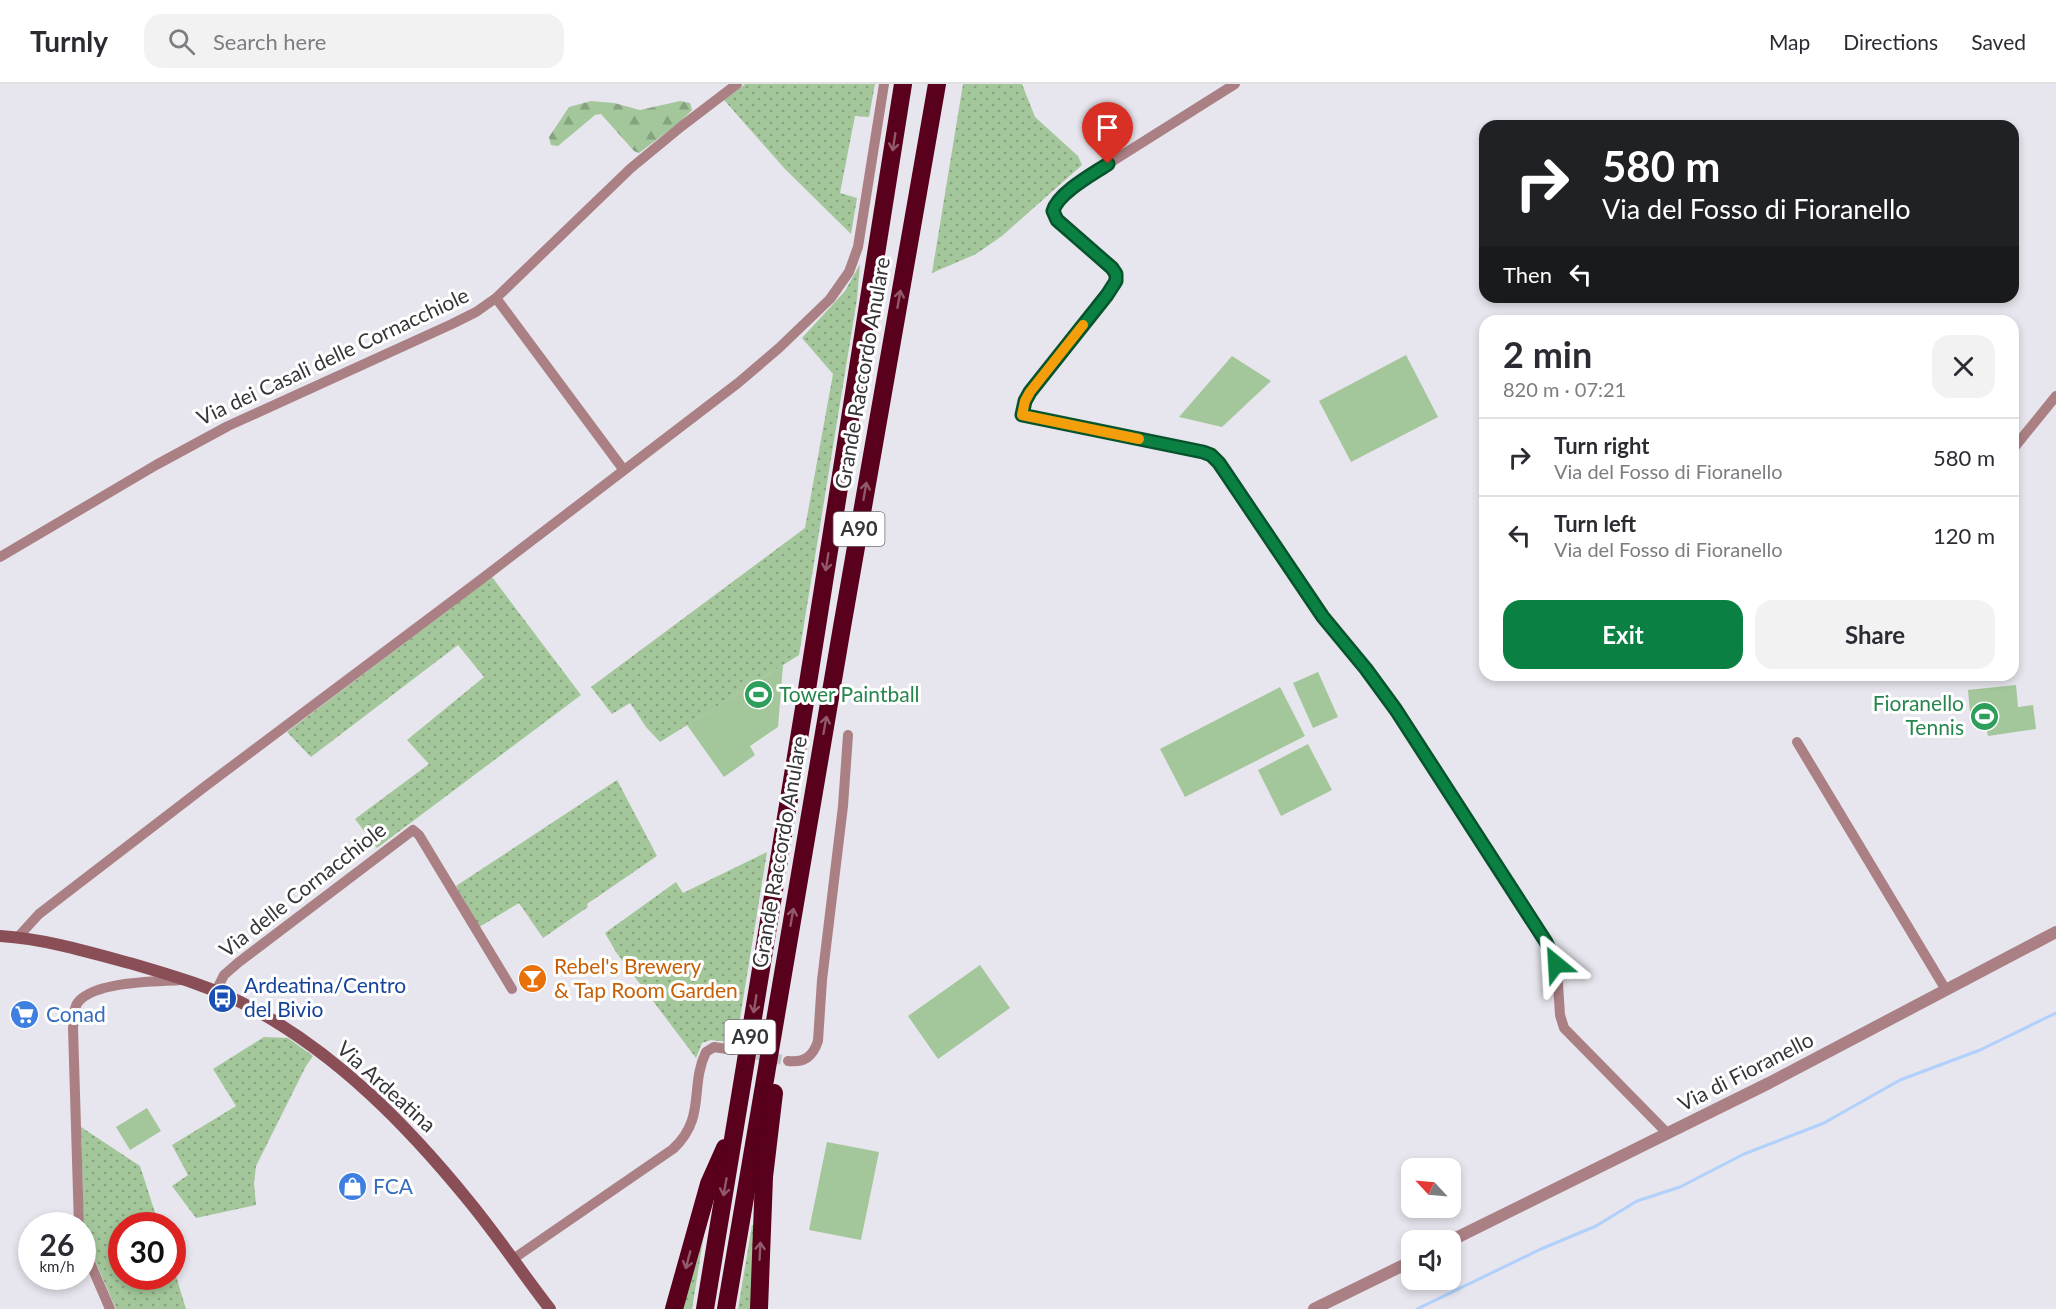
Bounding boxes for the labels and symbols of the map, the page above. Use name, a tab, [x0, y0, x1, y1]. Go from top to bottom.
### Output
pin	[1082, 102, 1133, 164]
one-way arrow	[889, 131, 900, 151]
street label: Grande Raccordo Anulare	[829, 255, 894, 491]
street label: Via dei Casali delle Cornacchiole	[192, 282, 472, 430]
one-way arrow	[894, 290, 905, 310]
one-way arrow	[860, 482, 871, 502]
road number: A90	[834, 512, 884, 546]
one-way arrow	[822, 552, 833, 572]
sports icon: Tower Paintball	[742, 679, 774, 711]
place label: Tower Paintball	[779, 681, 920, 706]
place label: Fioranello Tennis	[1873, 690, 1964, 739]
sports icon: Fioranello Tennis	[1969, 700, 2001, 732]
one-way arrow	[820, 715, 831, 735]
street label: Grande Raccordo Anulare	[746, 734, 811, 970]
street label: Via delle Cornacchiole	[214, 816, 390, 962]
one-way arrow	[787, 908, 798, 927]
position arrow	[1524, 932, 1588, 996]
place label: Rebel's Brewery & Tap Room Garden	[554, 953, 738, 1002]
bar icon: Rebel's Brewery & Tap Room Garden	[517, 963, 549, 995]
place label: Ardeatina/Centro del Bivio	[244, 972, 406, 1021]
bus stop icon: Ardeatina/Centro del Bivio	[207, 982, 239, 1014]
one-way arrow	[750, 993, 761, 1013]
supermarket icon: Conad	[9, 999, 41, 1031]
place label: Conad	[46, 1001, 106, 1026]
road number: A90	[724, 1020, 776, 1054]
street label: Via di Fioranello	[1673, 1026, 1817, 1116]
street label: Via Ardeatina	[333, 1035, 441, 1137]
north arrow	[1401, 1158, 1461, 1218]
shop icon: FCA	[336, 1171, 368, 1203]
place label: FCA	[373, 1173, 414, 1198]
one-way arrow	[719, 1176, 730, 1196]
speed limit sign: 30	[108, 1212, 186, 1290]
one-way arrow	[755, 1241, 766, 1261]
one-way arrow	[682, 1250, 693, 1269]

